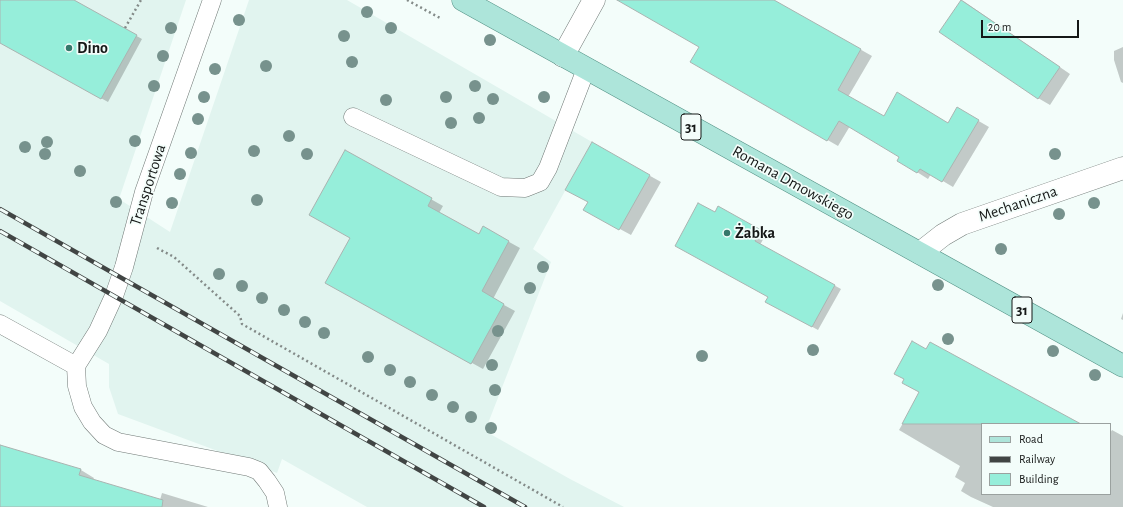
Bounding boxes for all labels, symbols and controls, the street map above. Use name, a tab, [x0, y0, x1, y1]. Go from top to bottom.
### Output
scale bar	[983, 12, 1081, 38]
text: 20 m	[988, 21, 1011, 33]
place label: Dino	[77, 38, 108, 58]
marker: Dino	[64, 43, 74, 53]
road number: 31	[681, 114, 701, 140]
street label: Transportowa	[126, 142, 170, 228]
street label: Romana Dmowskiego	[729, 142, 857, 224]
street label: Mechaniczna	[976, 182, 1060, 226]
place label: Żabka	[735, 223, 775, 243]
marker: Żabka	[722, 228, 732, 238]
road number: 31	[1012, 297, 1032, 323]
legend	[981, 423, 1111, 495]
text: Road	[1019, 433, 1043, 445]
text: Railway	[1019, 453, 1055, 465]
text: Building	[1019, 473, 1059, 485]

